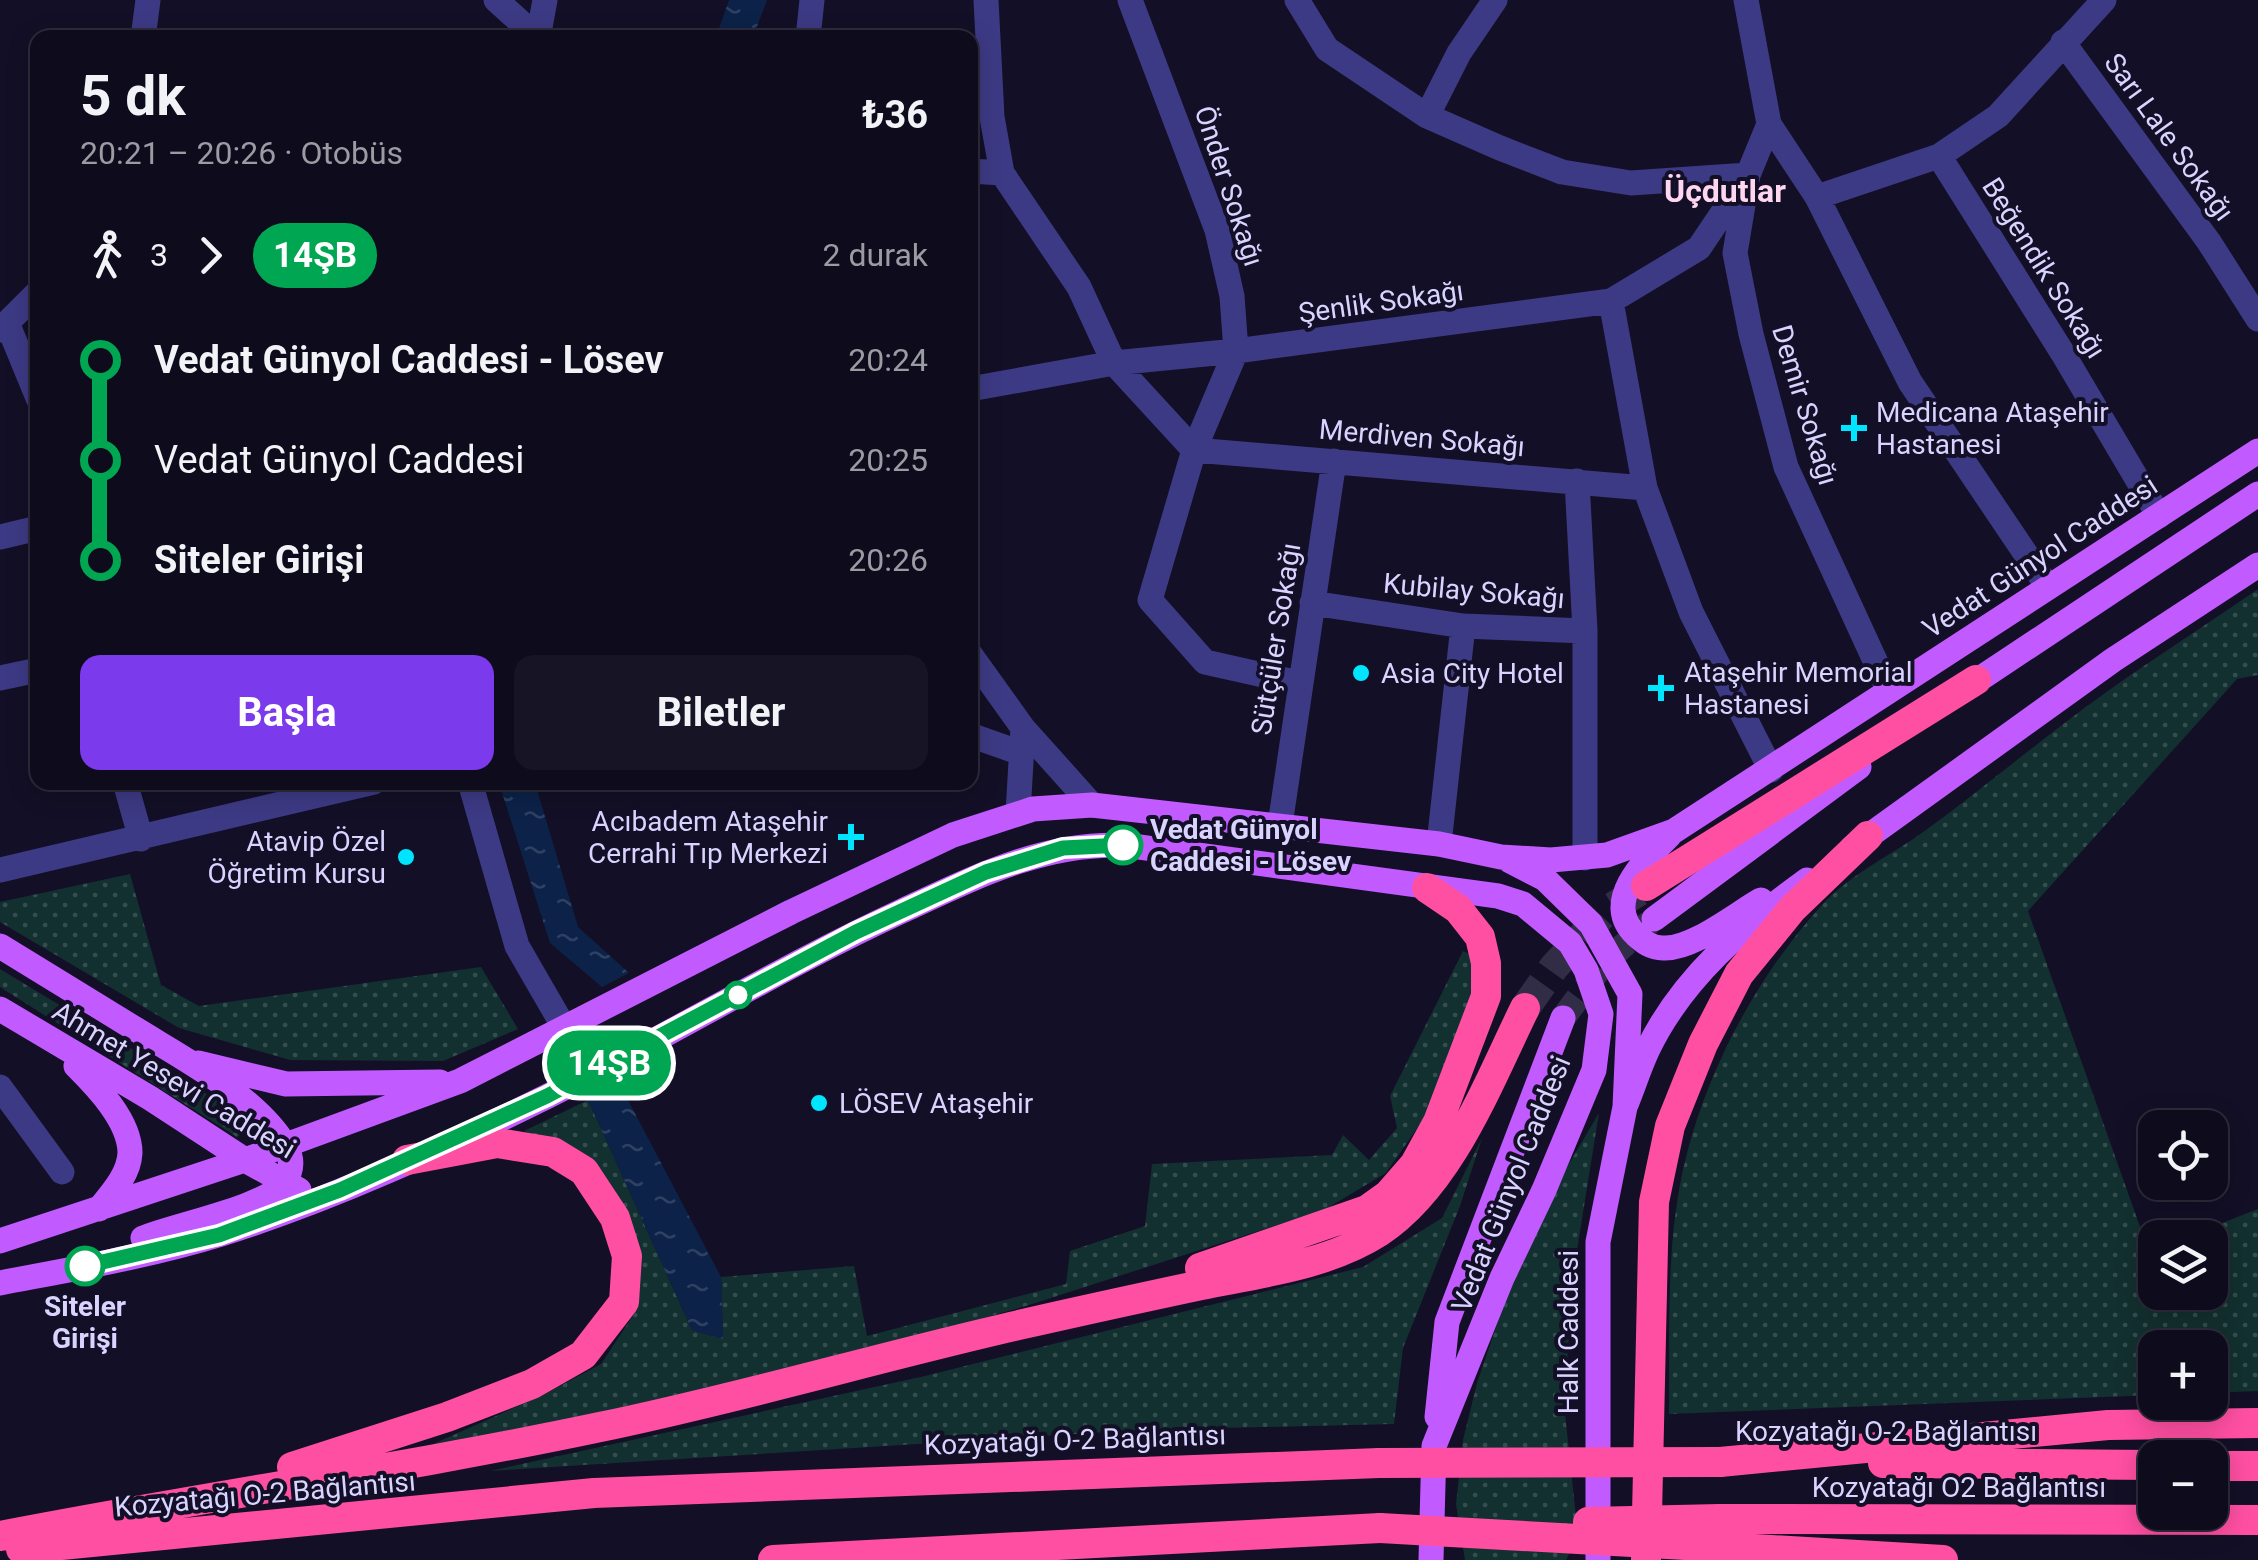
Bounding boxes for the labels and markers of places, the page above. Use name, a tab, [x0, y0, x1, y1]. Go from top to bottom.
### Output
place label: Medicana Ataşehir Hastanesi	[1876, 396, 2109, 461]
marker: Medicana Ataşehir Hastanesi	[1841, 415, 1867, 441]
place label: Ataşehir Memorial Hastanesi	[1684, 656, 1913, 721]
place label: Asia City Hotel	[1381, 657, 1564, 690]
marker: Asia City Hotel	[1350, 662, 1372, 684]
marker: Ataşehir Memorial Hastanesi	[1648, 675, 1674, 701]
place label: Acıbadem Ataşehir Cerrahi Tıp Merkezi	[588, 805, 829, 870]
place label: Vedat Günyol Caddesi - Lösev	[1150, 813, 1351, 878]
marker: Acıbadem Ataşehir Cerrahi Tıp Merkezi	[838, 824, 864, 850]
place label: Atavip Özel Öğretim Kursu	[207, 825, 386, 890]
marker: Vedat Günyol Caddesi - Lösev	[1104, 826, 1142, 864]
marker: Atavip Özel Öğretim Kursu	[395, 846, 417, 868]
unlabelled marker	[725, 982, 751, 1008]
place label: LÖSEV Ataşehir	[839, 1087, 1034, 1120]
marker: LÖSEV Ataşehir	[808, 1092, 830, 1114]
marker: Siteler Girişi	[66, 1247, 104, 1285]
place label: Siteler Girişi	[44, 1290, 126, 1355]

